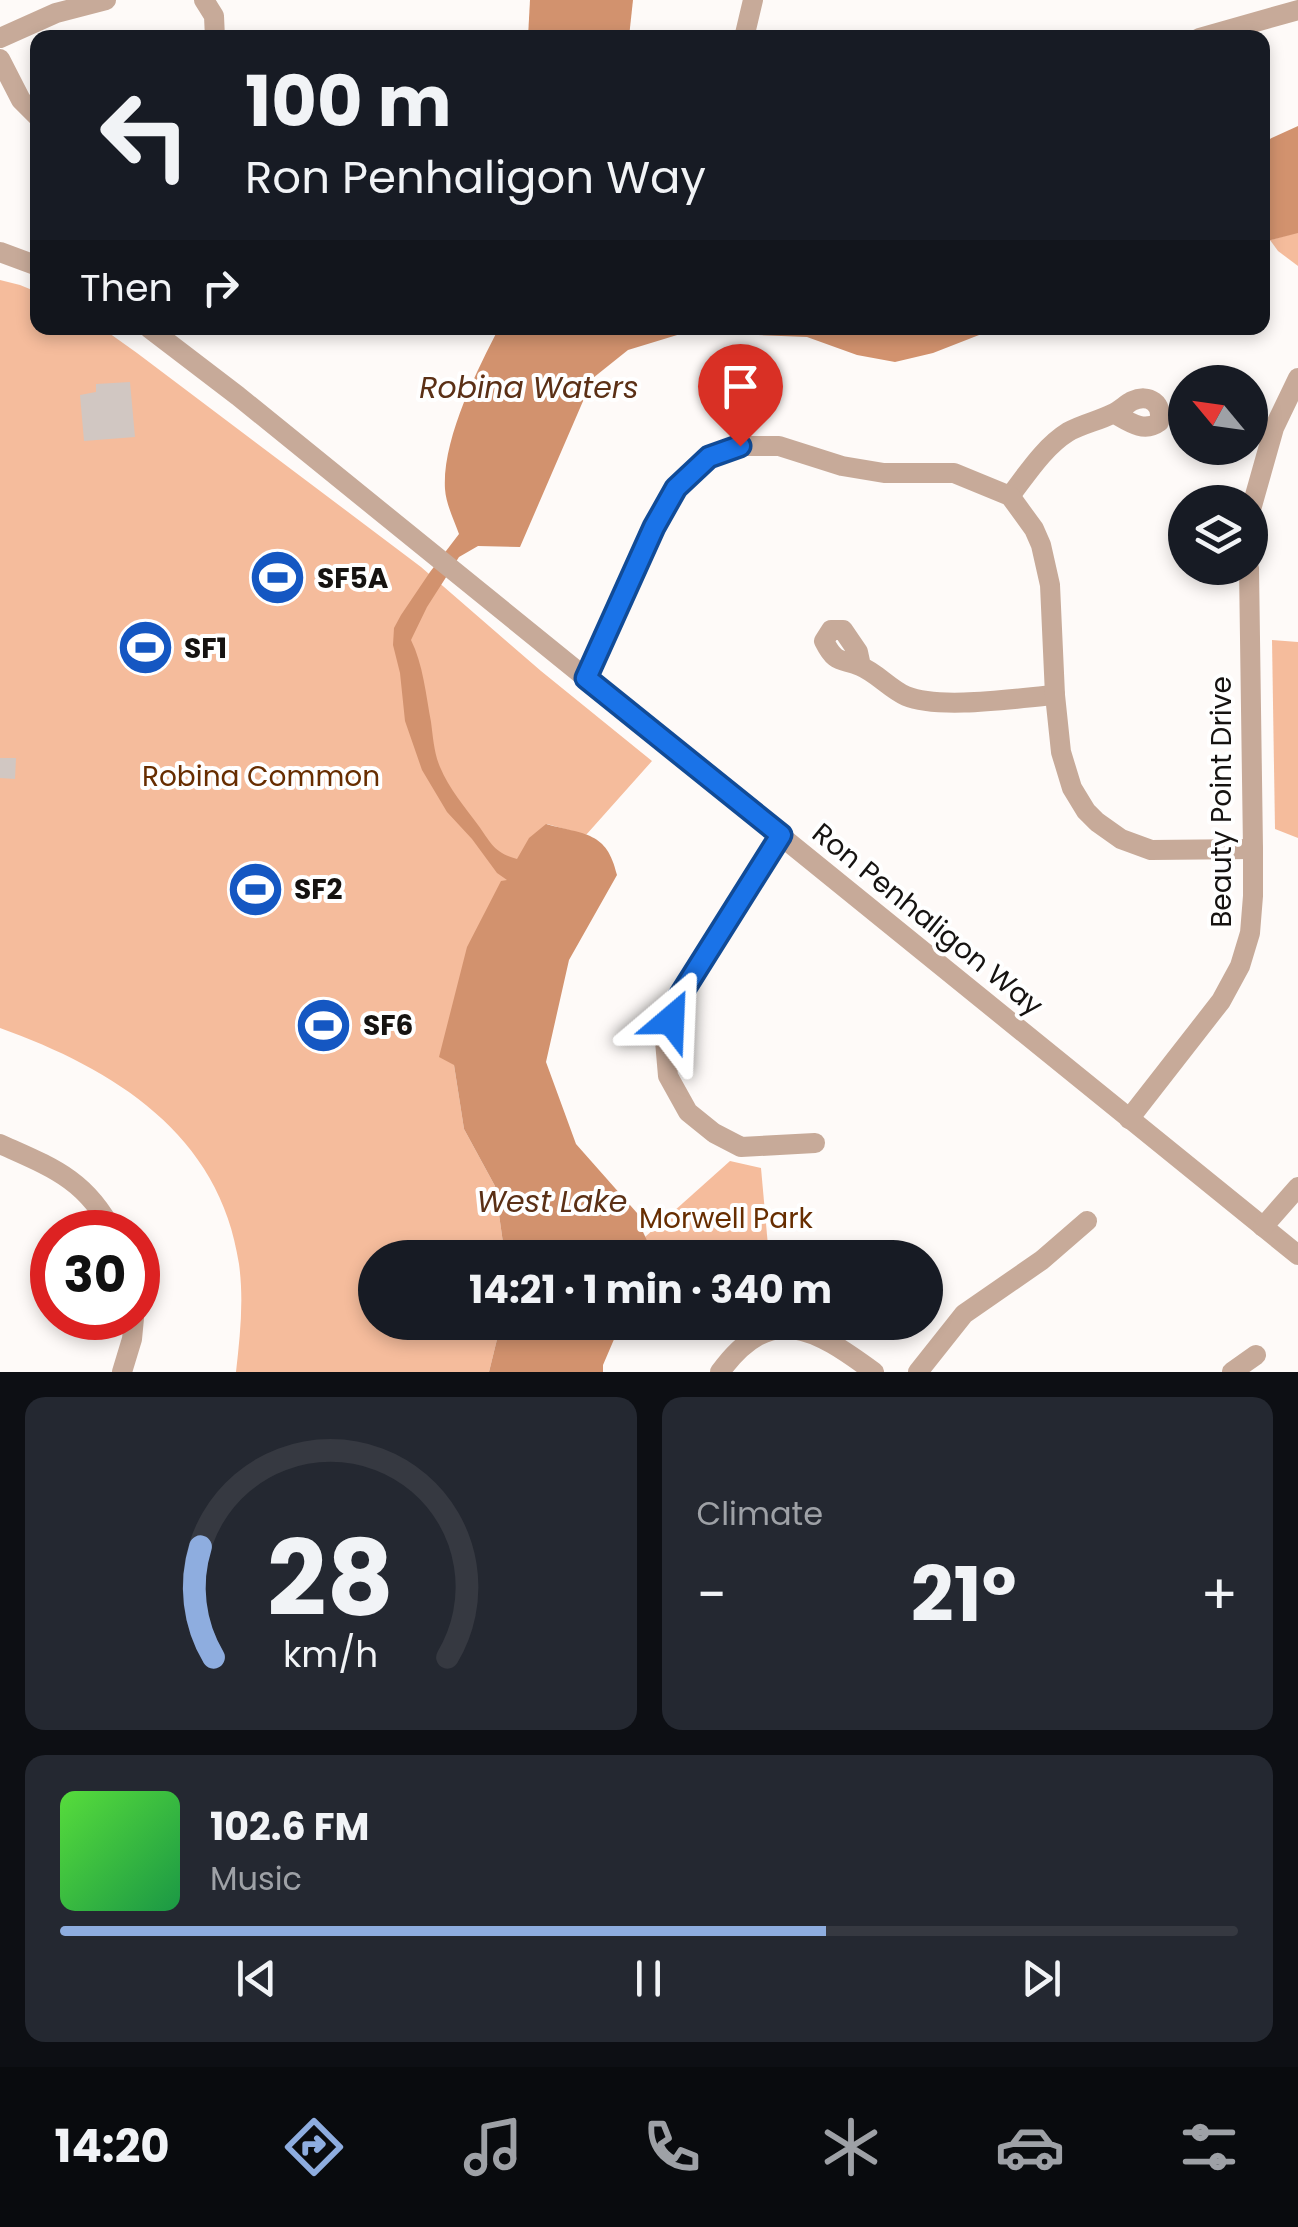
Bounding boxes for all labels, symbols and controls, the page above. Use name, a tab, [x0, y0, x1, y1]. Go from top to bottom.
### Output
text: 100 m	[245, 52, 452, 151]
icon: left	[80, 70, 210, 200]
text: Ron Penhaligon Way	[245, 146, 706, 209]
icon: right	[193, 260, 248, 315]
text: Then	[80, 261, 173, 314]
pin	[698, 344, 783, 447]
icon: arrive	[713, 359, 768, 414]
north arrow	[1168, 365, 1268, 465]
map controls	[1168, 365, 1268, 585]
water label: Robina Waters	[419, 366, 639, 409]
button: layers	[1168, 485, 1268, 585]
sports icon: SF5A	[248, 548, 308, 608]
place label: SF5A	[317, 559, 389, 598]
sports icon: SF1	[115, 618, 175, 678]
place label: SF1	[184, 629, 227, 668]
street label: Beauty Point Drive	[1202, 676, 1241, 928]
park label: Robina Common	[142, 757, 380, 796]
street label: Ron Penhaligon Way	[804, 814, 1052, 1025]
sports icon: SF2	[225, 859, 285, 919]
place label: SF2	[294, 870, 343, 909]
position arrow	[619, 968, 723, 1072]
sports icon: SF6	[294, 995, 354, 1055]
place label: SF6	[363, 1006, 413, 1045]
water label: West Lake	[477, 1180, 627, 1223]
park label: Morwell Park	[639, 1199, 814, 1238]
speed limit sign: 30	[30, 1210, 160, 1340]
text: 14:21 · 1 min · 340 m	[469, 1263, 832, 1316]
text: Climate	[697, 1491, 823, 1536]
text: 28	[267, 1506, 394, 1651]
text: 21°	[911, 1542, 1017, 1647]
text: −	[697, 1556, 727, 1633]
text: +	[1200, 1556, 1238, 1633]
text: km/h	[283, 1629, 378, 1680]
text: 102.6 FM	[210, 1800, 369, 1853]
text: Music	[210, 1856, 302, 1901]
icon: previous	[229, 1951, 284, 2006]
icon: pause	[621, 1951, 676, 2006]
icon: next	[1014, 1951, 1069, 2006]
icon: directions	[279, 2112, 349, 2182]
icon: music	[458, 2112, 528, 2182]
icon: phone	[637, 2112, 707, 2182]
icon: climate	[816, 2112, 886, 2182]
icon: car	[995, 2112, 1065, 2182]
icon: filters	[1174, 2112, 1244, 2182]
text: 14:20	[54, 2115, 170, 2178]

